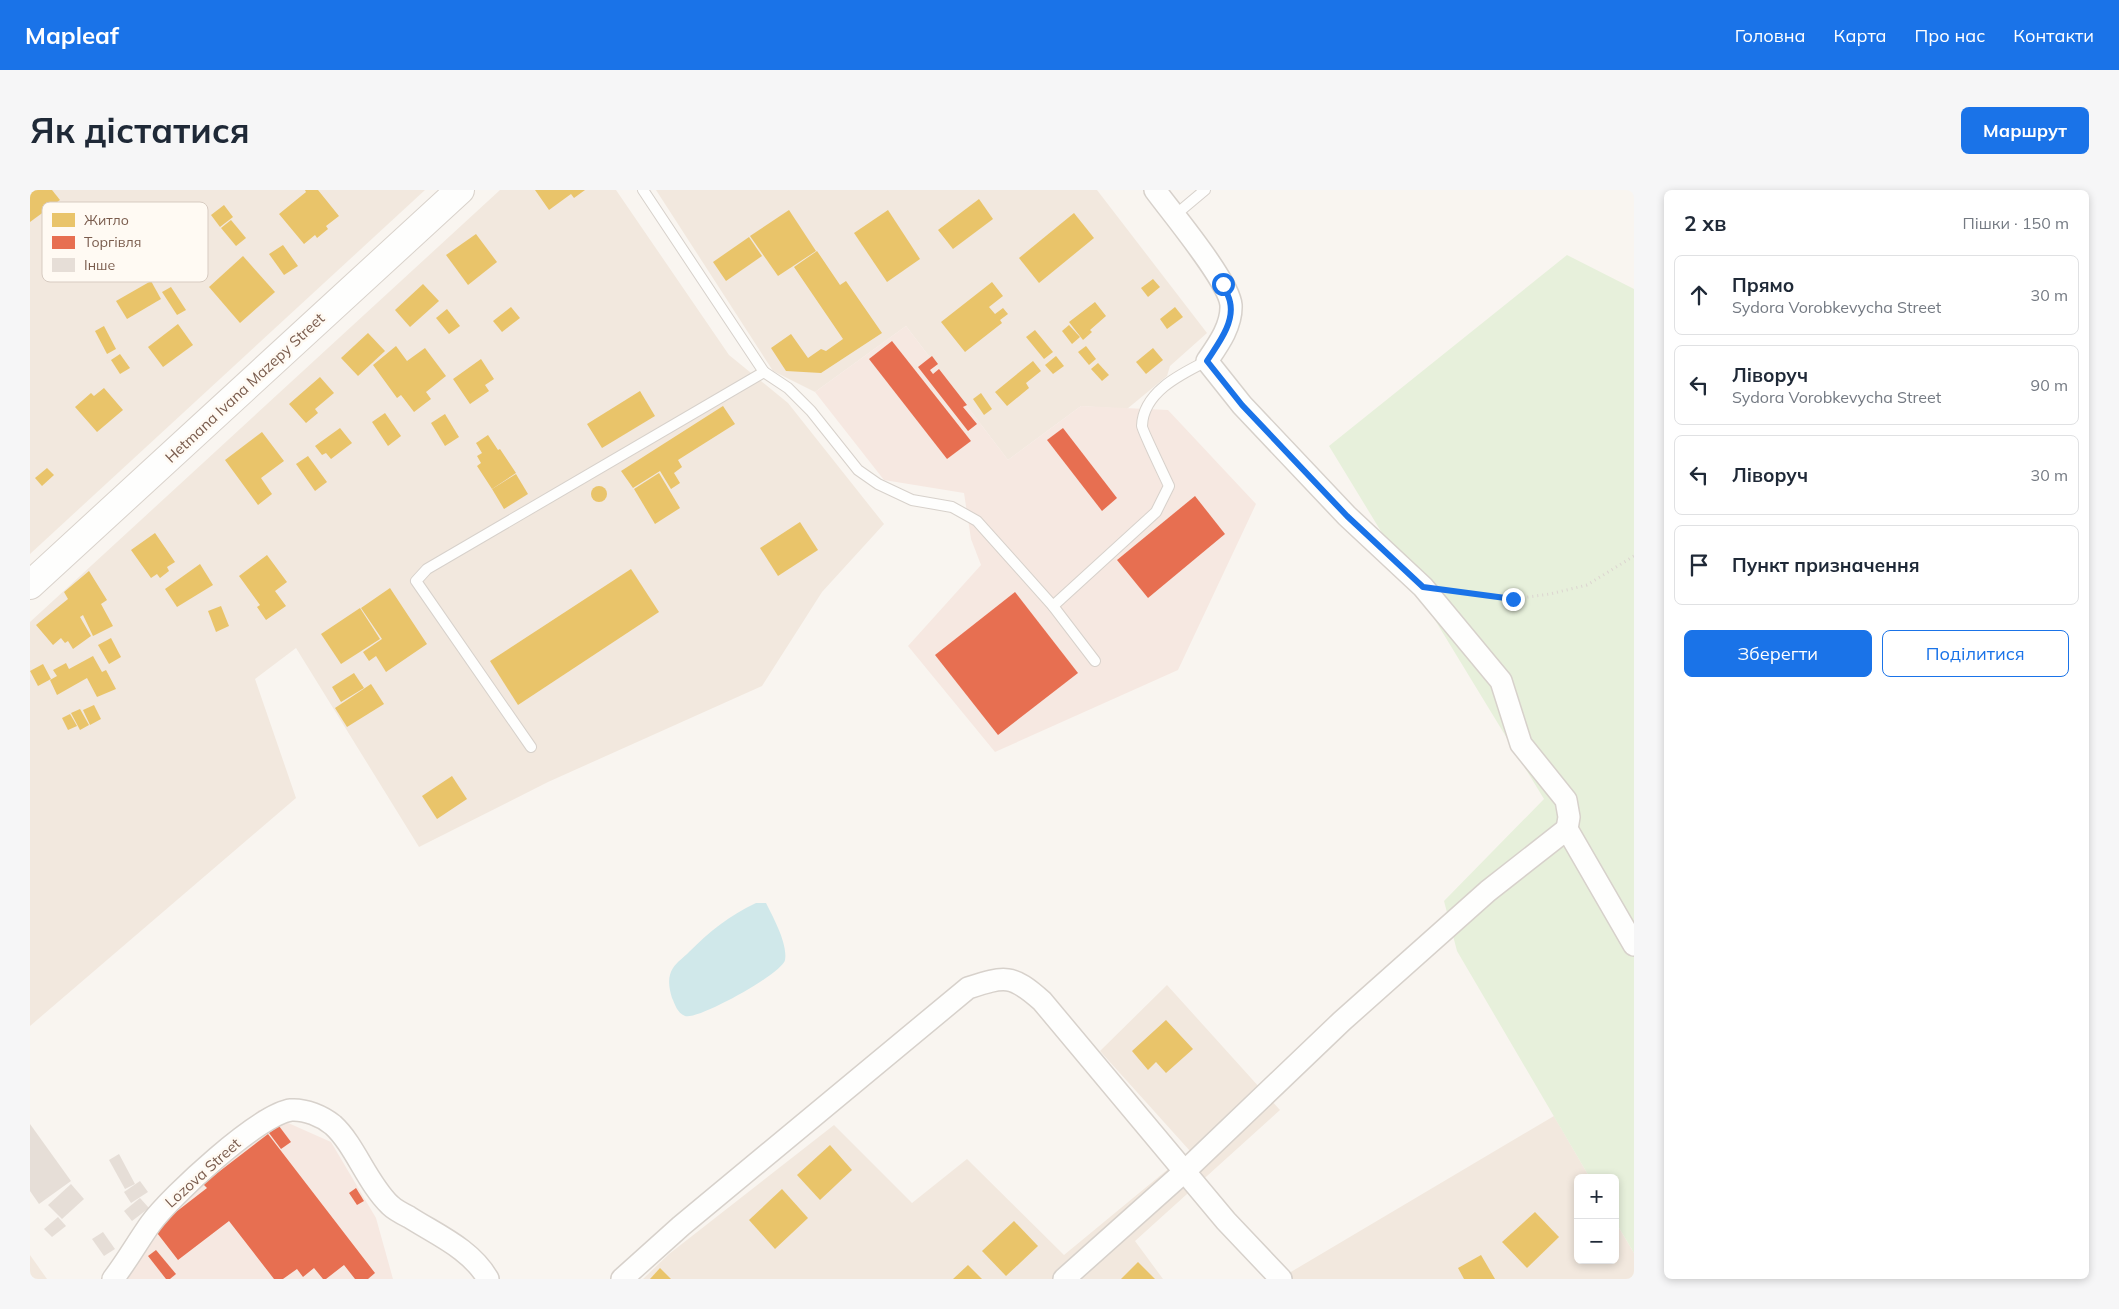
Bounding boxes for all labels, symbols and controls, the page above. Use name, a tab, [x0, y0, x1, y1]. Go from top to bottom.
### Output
text: Mapleaf	[25, 20, 119, 50]
text: Головна	[1735, 24, 1806, 47]
text: Карта	[1834, 24, 1887, 47]
text: Про нас	[1915, 24, 1985, 47]
text: Контакти	[2013, 24, 2094, 47]
button: Маршрут	[1961, 107, 2089, 154]
text: Як дістатися	[30, 108, 250, 152]
legend	[42, 202, 208, 282]
text: 2 хв	[1684, 210, 1726, 236]
text: Житло	[84, 211, 129, 229]
text: Пішки · 150 m	[1963, 213, 2069, 233]
text: Торгівля	[84, 233, 141, 251]
text: Інше	[84, 256, 115, 274]
route start	[1212, 273, 1235, 296]
text: Прямо	[1732, 273, 1794, 297]
icon: ahead	[1685, 281, 1713, 309]
text: 30 m	[2031, 285, 2068, 305]
text: Sydora Vorobkevycha Street	[1732, 297, 1941, 317]
street label: Hetmana Ivana Mazepy Street	[161, 309, 328, 467]
text: Ліворуч	[1732, 363, 1808, 387]
icon: left	[1685, 371, 1713, 399]
text: 90 m	[2031, 375, 2068, 395]
text: Sydora Vorobkevycha Street	[1732, 387, 1941, 407]
icon: left	[1685, 461, 1713, 489]
text: Ліворуч	[1732, 463, 1808, 487]
text: 30 m	[2031, 465, 2068, 485]
icon: arrive	[1685, 551, 1713, 579]
text: Пункт призначення	[1732, 553, 1920, 577]
route end	[1502, 588, 1525, 611]
button: Зберегти	[1684, 630, 1872, 677]
button: Поділитися	[1882, 630, 2069, 677]
street label: Lozova Street	[161, 1134, 244, 1211]
map controls	[1574, 1174, 1619, 1264]
button: +	[1574, 1174, 1619, 1219]
button: −	[1574, 1219, 1619, 1264]

